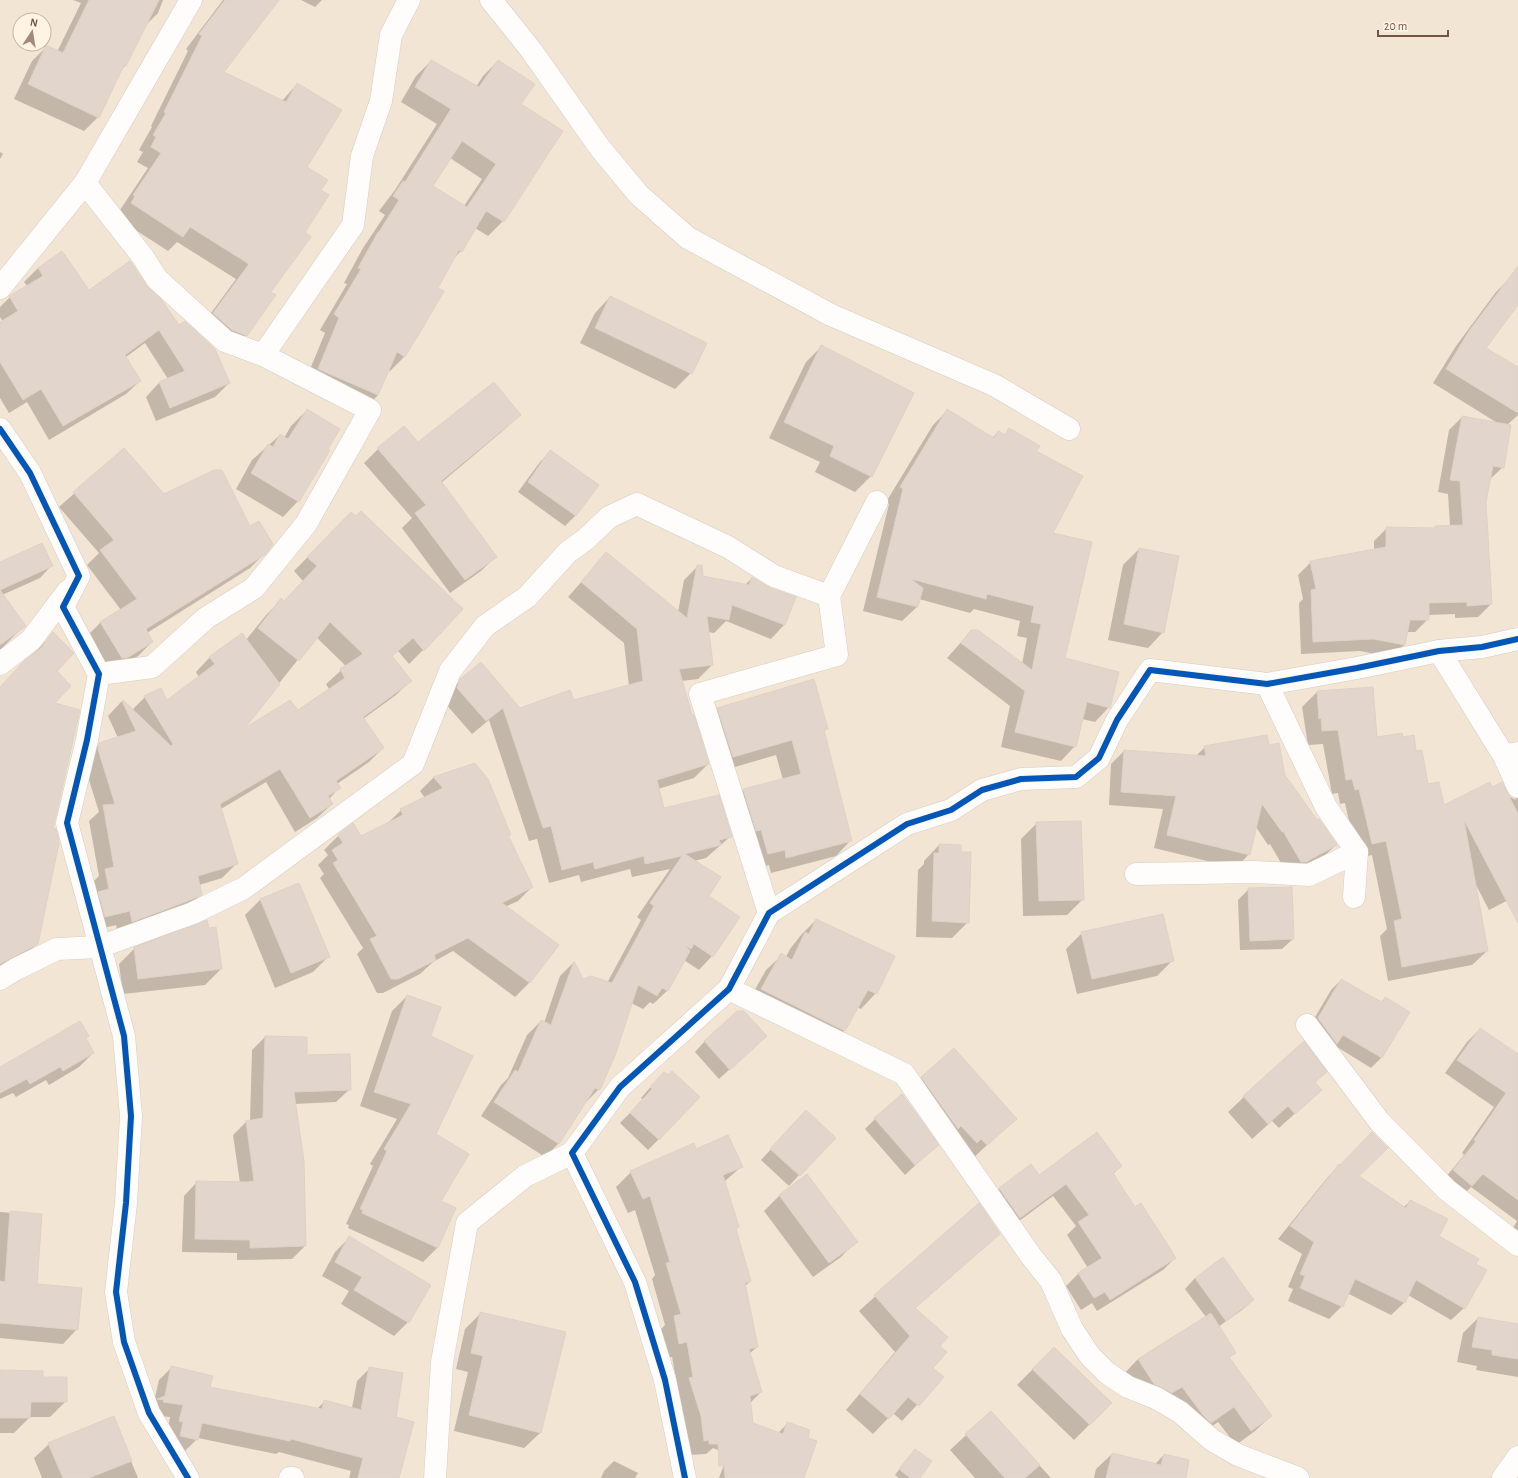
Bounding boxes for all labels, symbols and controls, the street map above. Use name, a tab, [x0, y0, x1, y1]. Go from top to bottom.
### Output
north arrow	[12, 12, 52, 52]
scale bar	[1378, 12, 1448, 38]
text: N	[29, 17, 39, 29]
text: 20 m	[1384, 20, 1407, 32]

